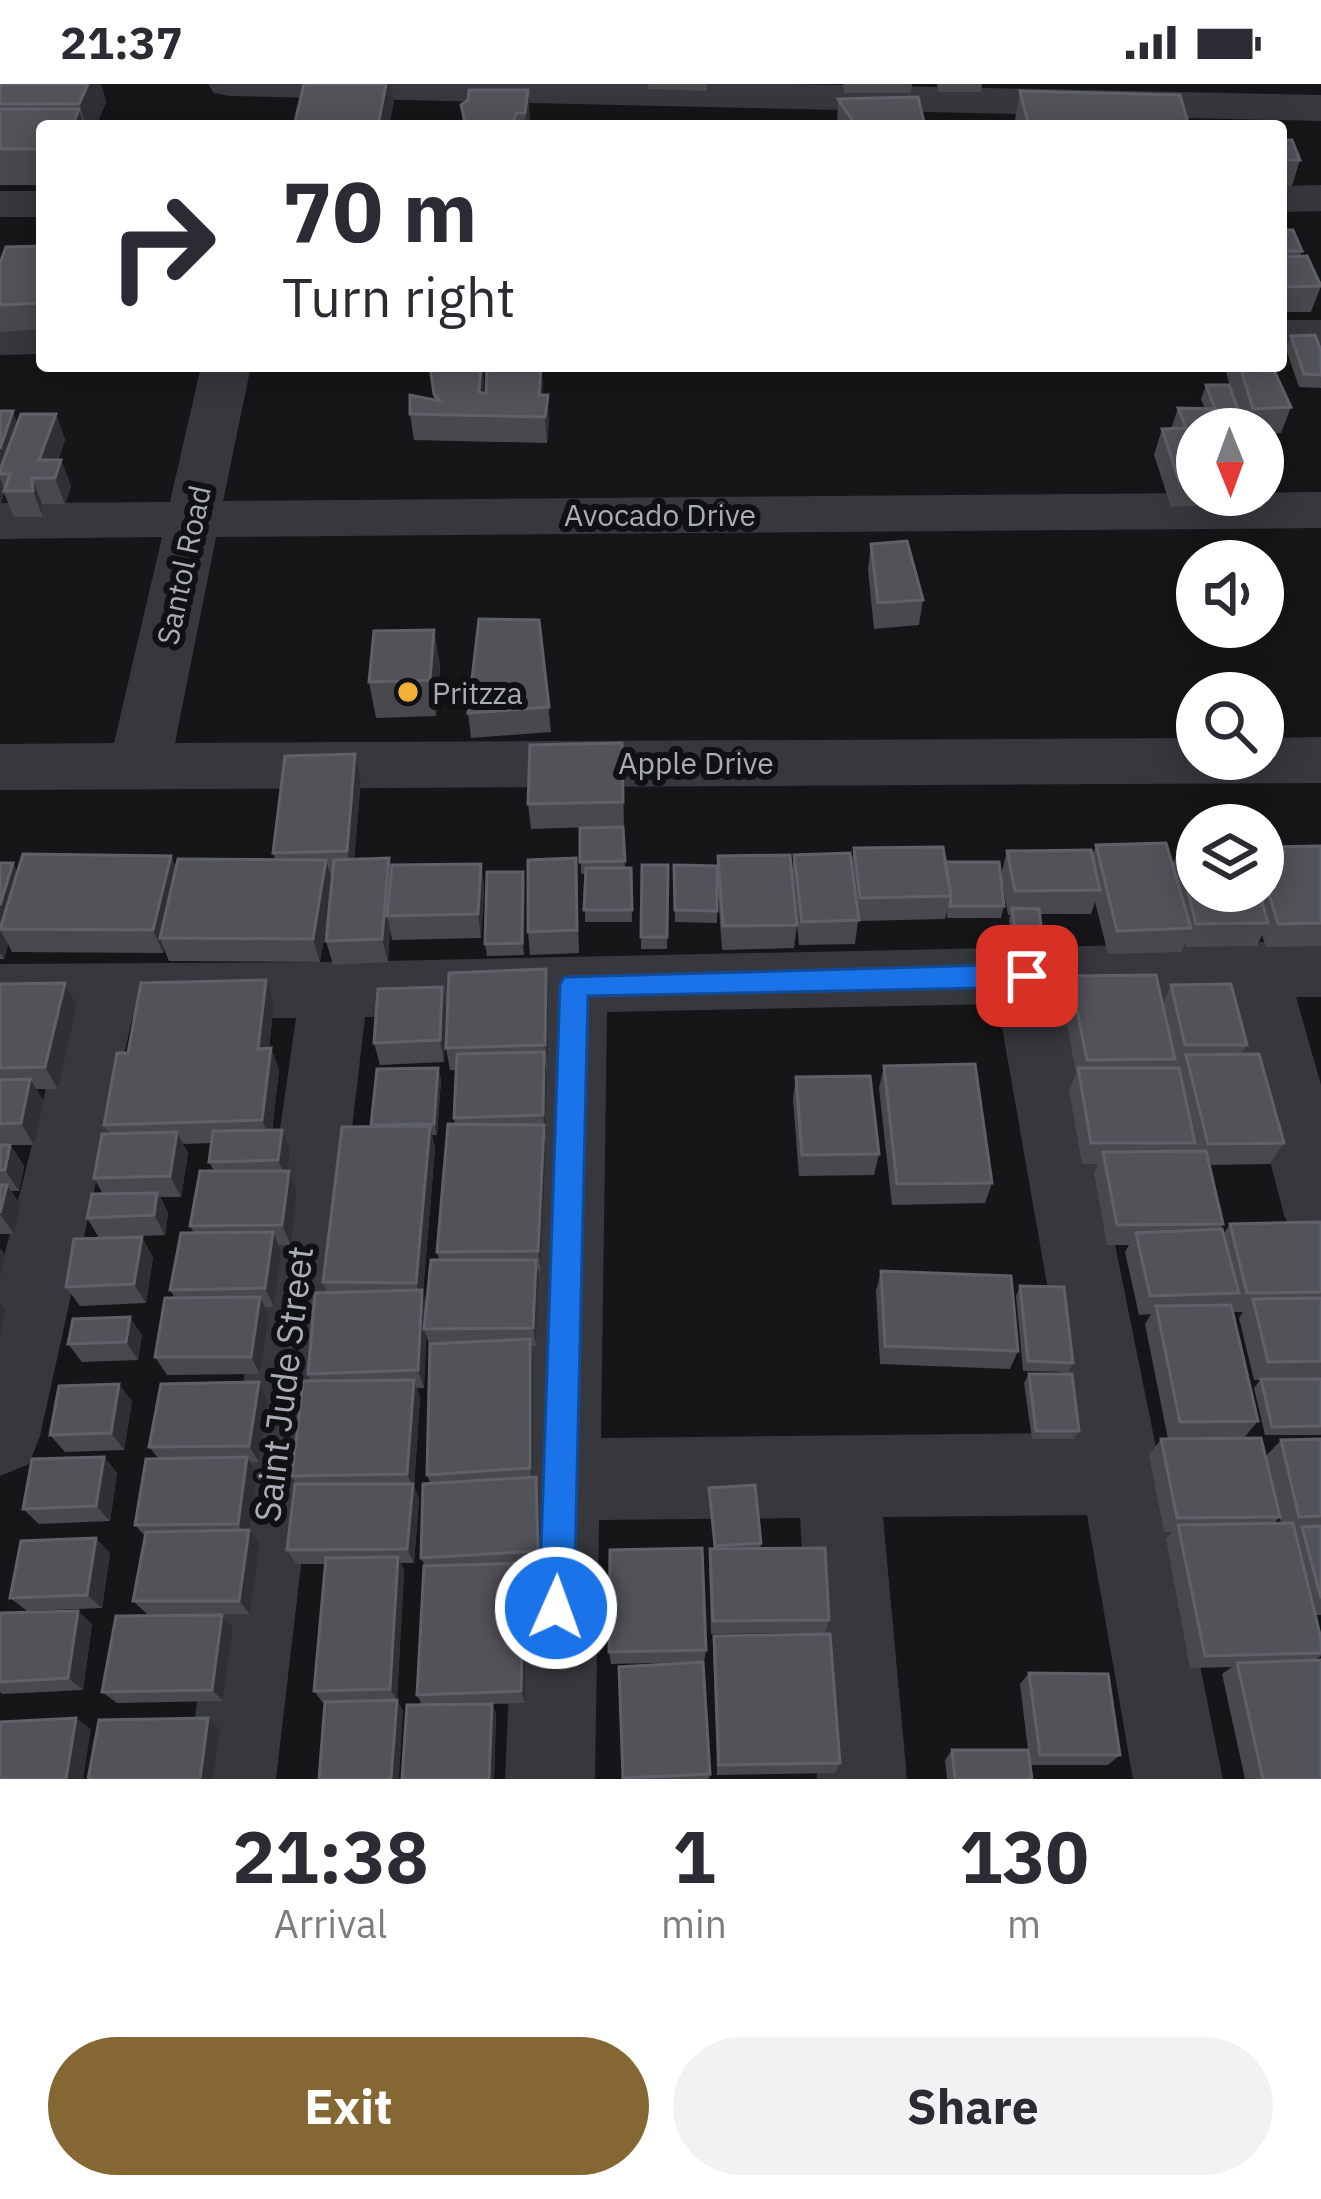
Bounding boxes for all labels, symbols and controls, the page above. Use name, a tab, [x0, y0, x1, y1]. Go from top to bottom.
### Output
text: 21:37	[60, 13, 183, 71]
text: 70 m	[282, 156, 478, 265]
icon: right	[84, 168, 240, 324]
text: Turn right	[282, 262, 516, 332]
north arrow	[1176, 408, 1284, 516]
map controls	[1176, 408, 1284, 912]
street label: Santol Road	[147, 482, 219, 648]
street label: Avocado Drive	[564, 495, 756, 534]
button: sound	[1176, 540, 1284, 648]
button: search	[1176, 672, 1284, 780]
place label: Pritzza	[432, 673, 523, 712]
marker: Pritzza	[395, 679, 421, 705]
street label: Apple Drive	[618, 743, 774, 782]
button: layers	[1176, 804, 1284, 912]
pin	[976, 925, 1078, 1027]
icon: arrive	[994, 943, 1060, 1009]
street label: Saint Jude Street	[243, 1243, 323, 1525]
position arrow	[493, 1545, 619, 1671]
text: 21:38	[232, 1809, 429, 1903]
text: 1	[672, 1809, 716, 1903]
text: 130	[959, 1809, 1089, 1903]
text: Arrival	[274, 1898, 387, 1949]
text: min	[661, 1898, 727, 1949]
text: m	[1007, 1898, 1041, 1949]
button: Exit	[48, 2037, 649, 2175]
button: Share	[673, 2037, 1273, 2175]

